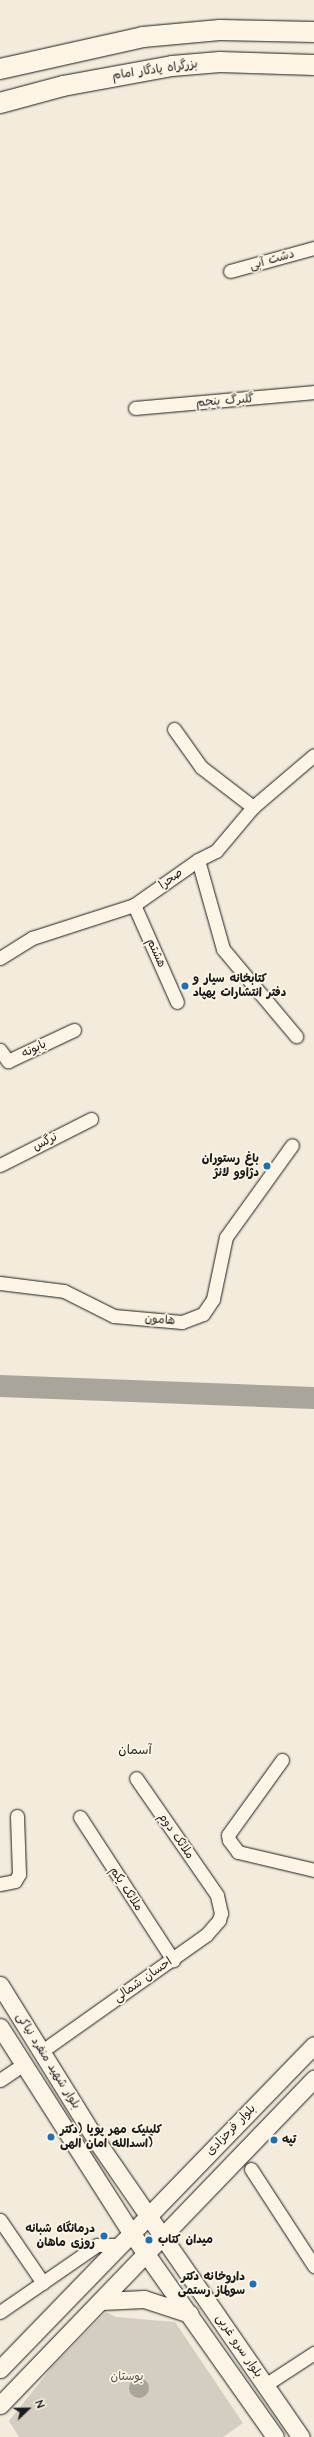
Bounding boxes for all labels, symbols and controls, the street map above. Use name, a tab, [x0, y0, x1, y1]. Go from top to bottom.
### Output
street label: بزرگراه یادگار امام	[111, 57, 199, 83]
street label: دشت آبی	[248, 247, 296, 273]
street label: گلبرگ پنجم	[196, 392, 254, 410]
street label: صحرا	[156, 866, 186, 892]
street label: هشتم	[143, 936, 169, 970]
place label: کتابخانه سیار و دفتر انتشارات پهپاد	[193, 972, 286, 1000]
marker: کتابخانه سیار و دفتر انتشارات پهپاد	[180, 981, 190, 991]
street label: بابونه	[19, 1037, 49, 1061]
street label: نرگس	[30, 1130, 60, 1154]
place label: باغ رستوران دژاوو لانژ	[202, 1152, 259, 1180]
marker: باغ رستوران دژاوو لانژ	[262, 1161, 272, 1171]
street label: هامون	[144, 1311, 176, 1329]
district label: آسمان	[118, 1742, 152, 1758]
street label: ملائک دوم	[155, 1810, 197, 1862]
street label: ملائک یکم	[106, 1864, 146, 1914]
street label: احسان شمالی	[111, 1955, 175, 2005]
street label: بلوار شهید منفرد نیاکی	[13, 2010, 83, 2112]
street label: بلوار فرحزادی	[203, 2101, 259, 2159]
place label: کلینیک مهر پویا (دکتر اسدالله امان الهی)	[60, 2123, 162, 2151]
marker: کلینیک مهر پویا (دکتر اسدالله امان الهی)	[45, 2131, 57, 2143]
place label: تپه	[282, 2133, 296, 2147]
marker: تپه	[269, 2135, 279, 2145]
place label: درمانگاه شبانه روزی ماهان	[25, 2222, 95, 2250]
marker: درمانگاه شبانه روزی ماهان	[98, 2230, 110, 2242]
place label: میدان کتاب	[158, 2233, 213, 2247]
marker: میدان کتاب	[143, 2234, 155, 2246]
place label: داروخانه دکتر سولماز رستمی	[178, 2270, 245, 2298]
marker: داروخانه دکتر سولماز رستمی	[248, 2279, 258, 2289]
street label: بلوار سرو غربی	[213, 2312, 265, 2380]
park label: بوستان	[111, 2370, 143, 2384]
north arrow	[8, 2389, 48, 2429]
text: N	[31, 2398, 48, 2410]

